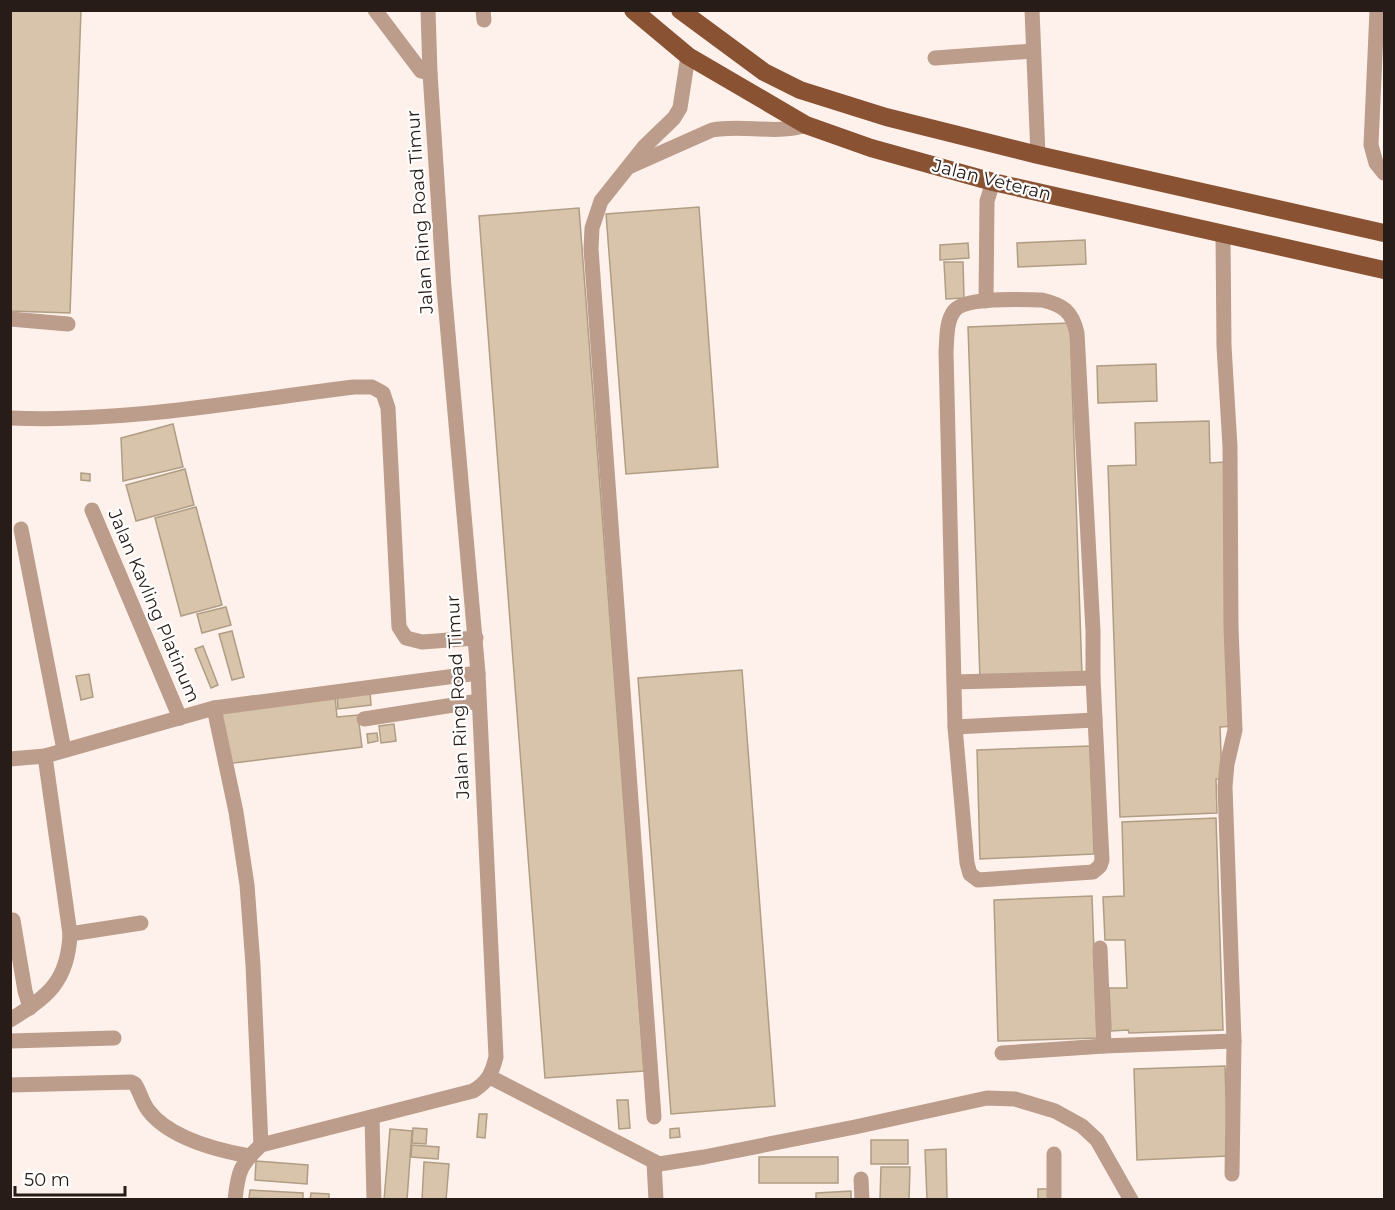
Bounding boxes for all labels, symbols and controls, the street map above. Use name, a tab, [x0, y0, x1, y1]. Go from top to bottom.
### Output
street label: Jalan Ring Road Timur	[402, 109, 438, 316]
street label: Jalan Veteran	[929, 154, 1054, 205]
street label: Jalan Kavling Platinum	[103, 505, 205, 706]
street label: Jalan Ring Road Timur	[442, 594, 474, 801]
scale bar	[15, 1159, 124, 1197]
text: 50 m	[24, 1169, 70, 1191]

